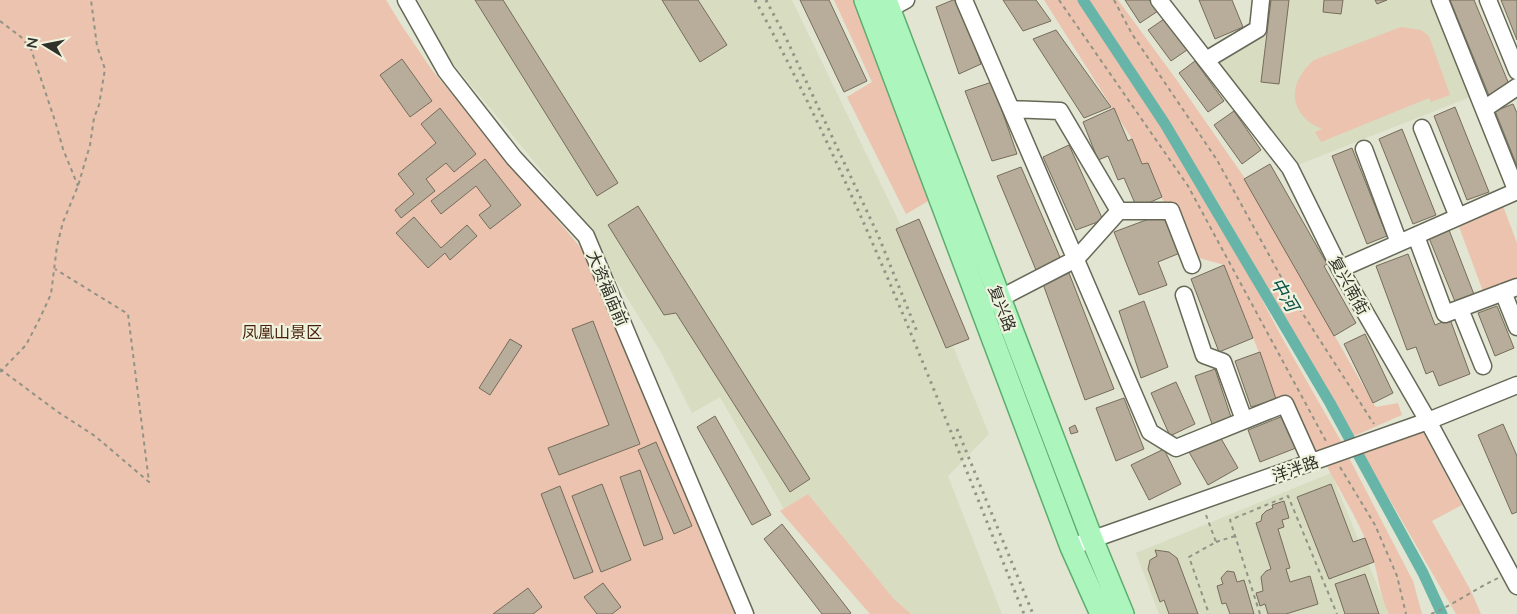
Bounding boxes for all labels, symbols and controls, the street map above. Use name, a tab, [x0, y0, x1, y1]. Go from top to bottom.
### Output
north arrow	[20, 20, 70, 70]
text: N	[22, 36, 41, 49]
street label: 大资福庙前	[584, 247, 632, 329]
street label: 复兴南街	[1326, 252, 1374, 318]
water label: 中河	[1266, 273, 1305, 318]
street label: 复兴路	[986, 282, 1020, 334]
park label: 凤凰山景区	[242, 322, 322, 341]
street label: 洋泮路	[1269, 451, 1321, 485]

